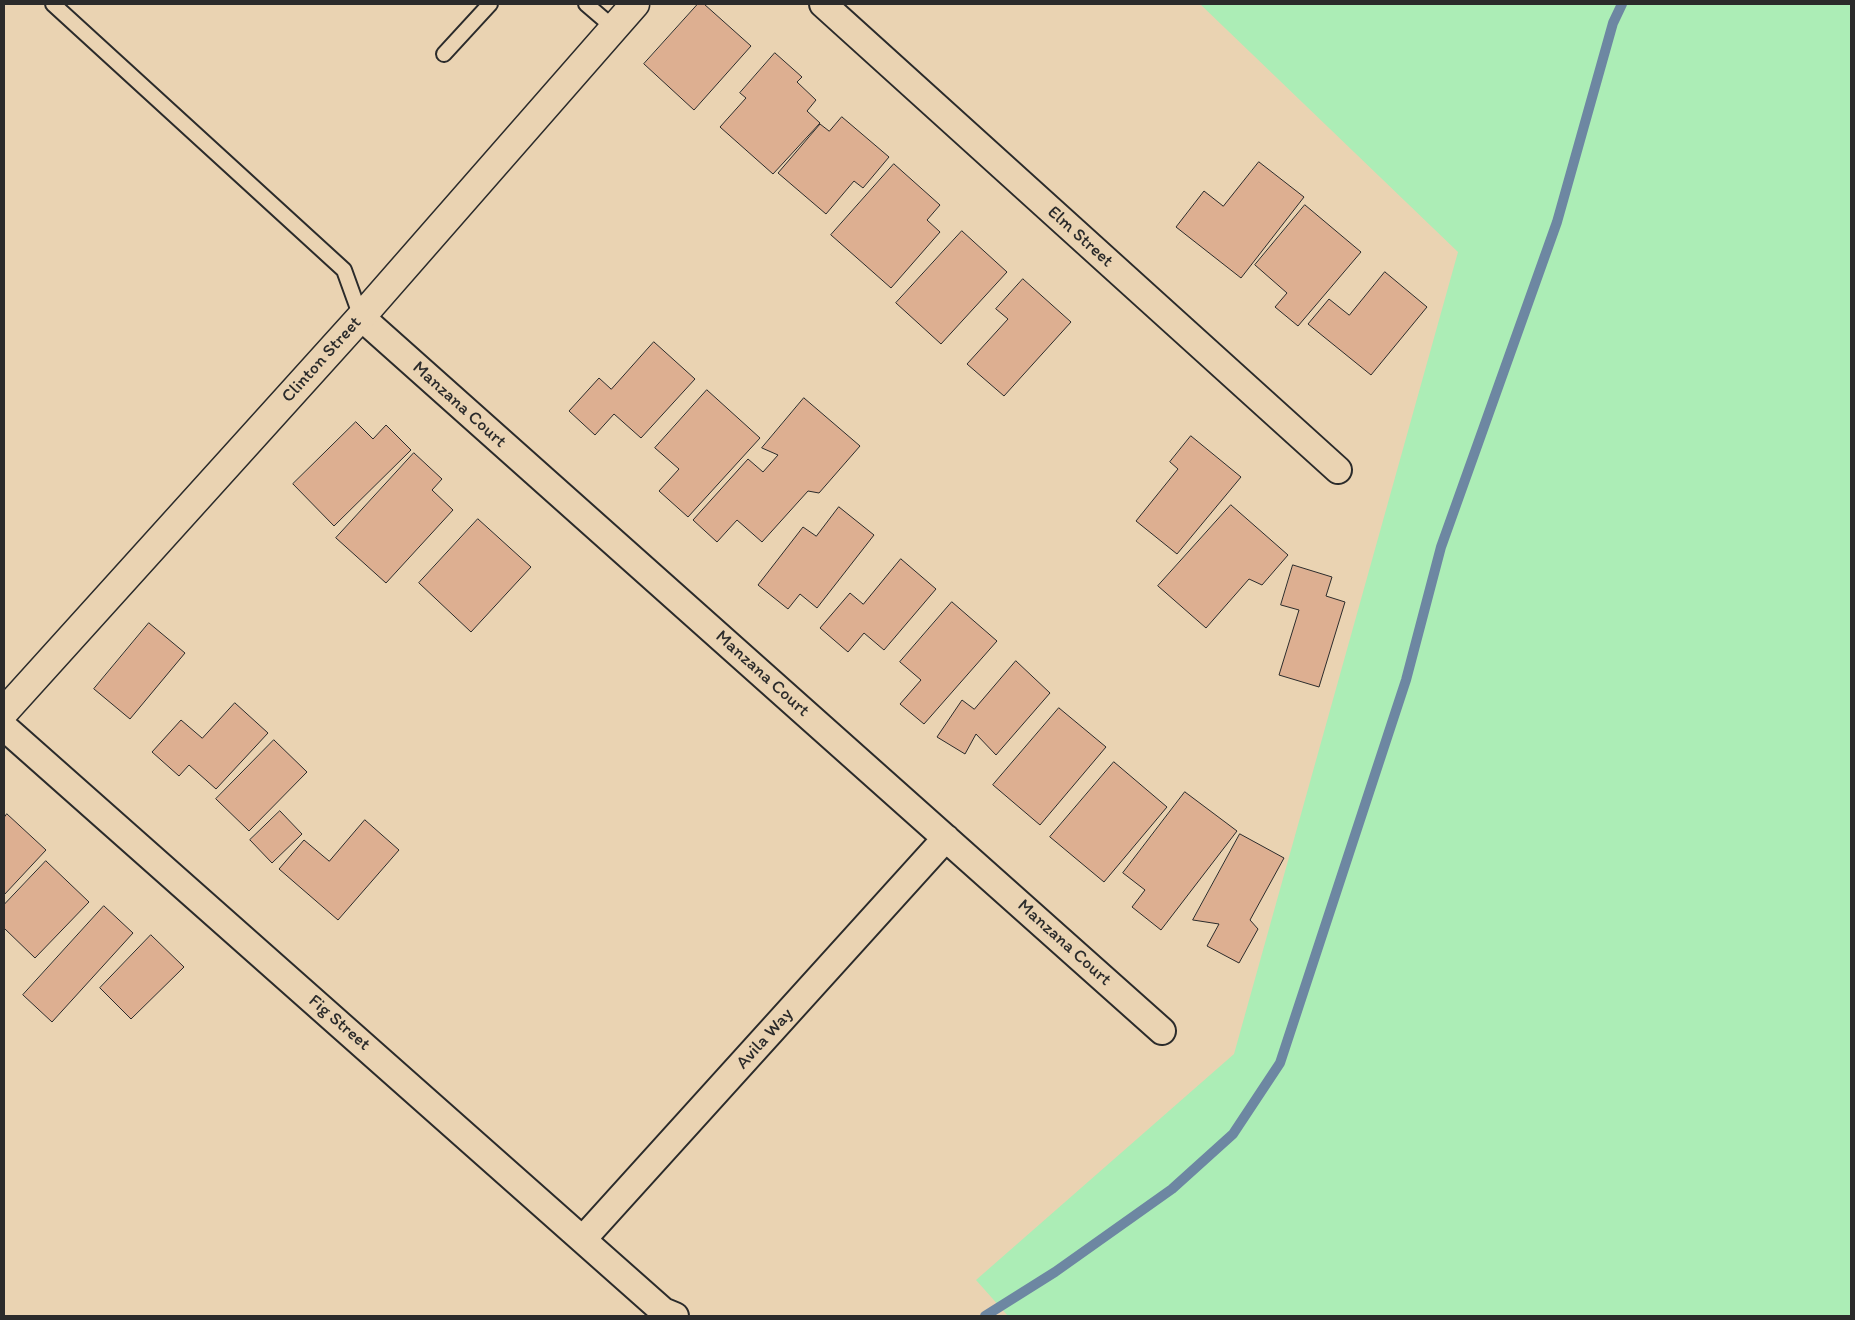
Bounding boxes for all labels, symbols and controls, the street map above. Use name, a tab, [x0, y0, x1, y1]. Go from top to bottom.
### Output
street label: Elm Street	[1043, 202, 1117, 272]
street label: Clinton Street	[278, 312, 366, 408]
street label: Manzana Court	[408, 357, 510, 453]
street label: Manzana Court	[711, 626, 813, 722]
street label: Manzana Court	[1013, 895, 1115, 991]
street label: Fig Street	[304, 990, 374, 1056]
street label: Avila Way	[732, 1004, 798, 1074]

